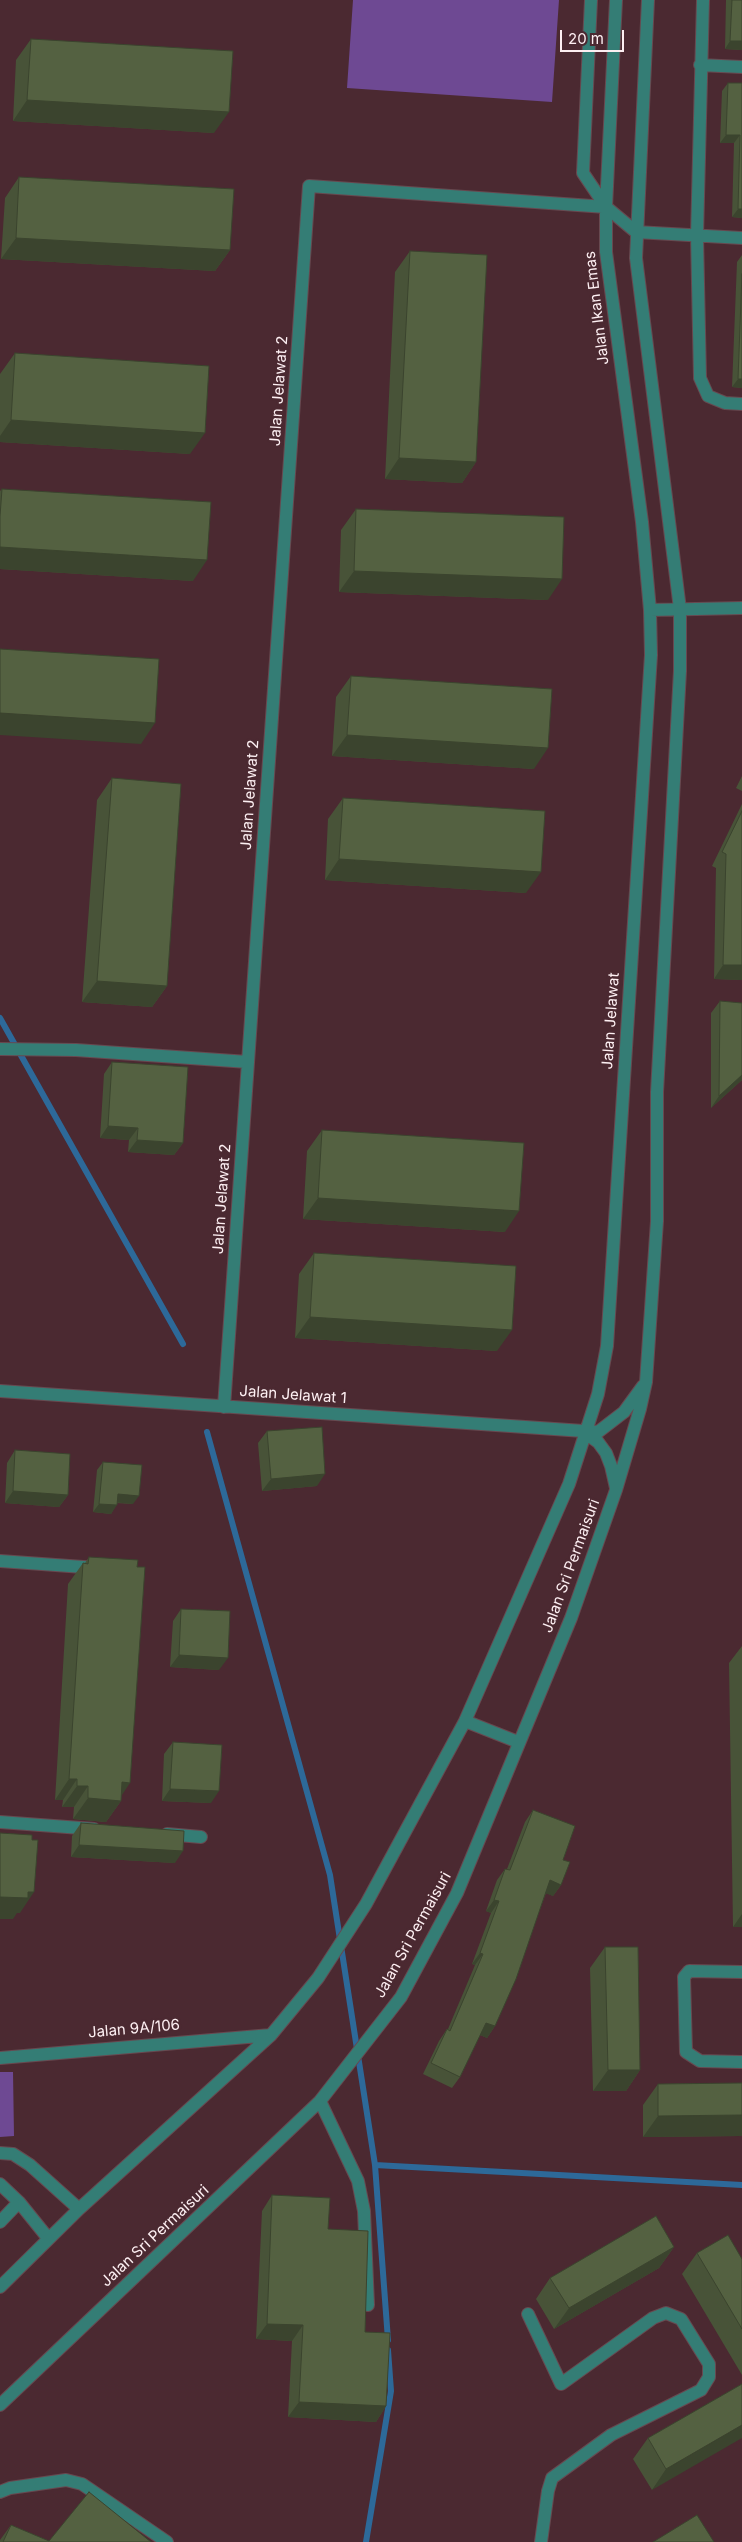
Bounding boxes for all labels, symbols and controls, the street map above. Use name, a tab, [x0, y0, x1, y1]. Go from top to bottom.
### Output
scale bar	[562, 20, 626, 52]
text: 20 m	[568, 29, 604, 48]
street label: Jalan Ikan Emas	[581, 250, 613, 366]
street label: Jalan Jelawat 2	[266, 335, 292, 447]
street label: Jalan Jelawat 2	[237, 739, 263, 851]
street label: Jalan Jelawat	[599, 972, 623, 1070]
street label: Jalan Jelawat 2	[209, 1143, 235, 1255]
street label: Jalan Jelawat 1	[239, 1382, 347, 1408]
street label: Jalan Sri Permaisuri	[538, 1497, 604, 1635]
street label: Jalan Sri Permaisuri	[371, 1869, 455, 2001]
street label: Jalan 9A/106	[87, 2016, 181, 2042]
street label: Jalan Sri Permaisuri	[97, 2181, 213, 2291]

